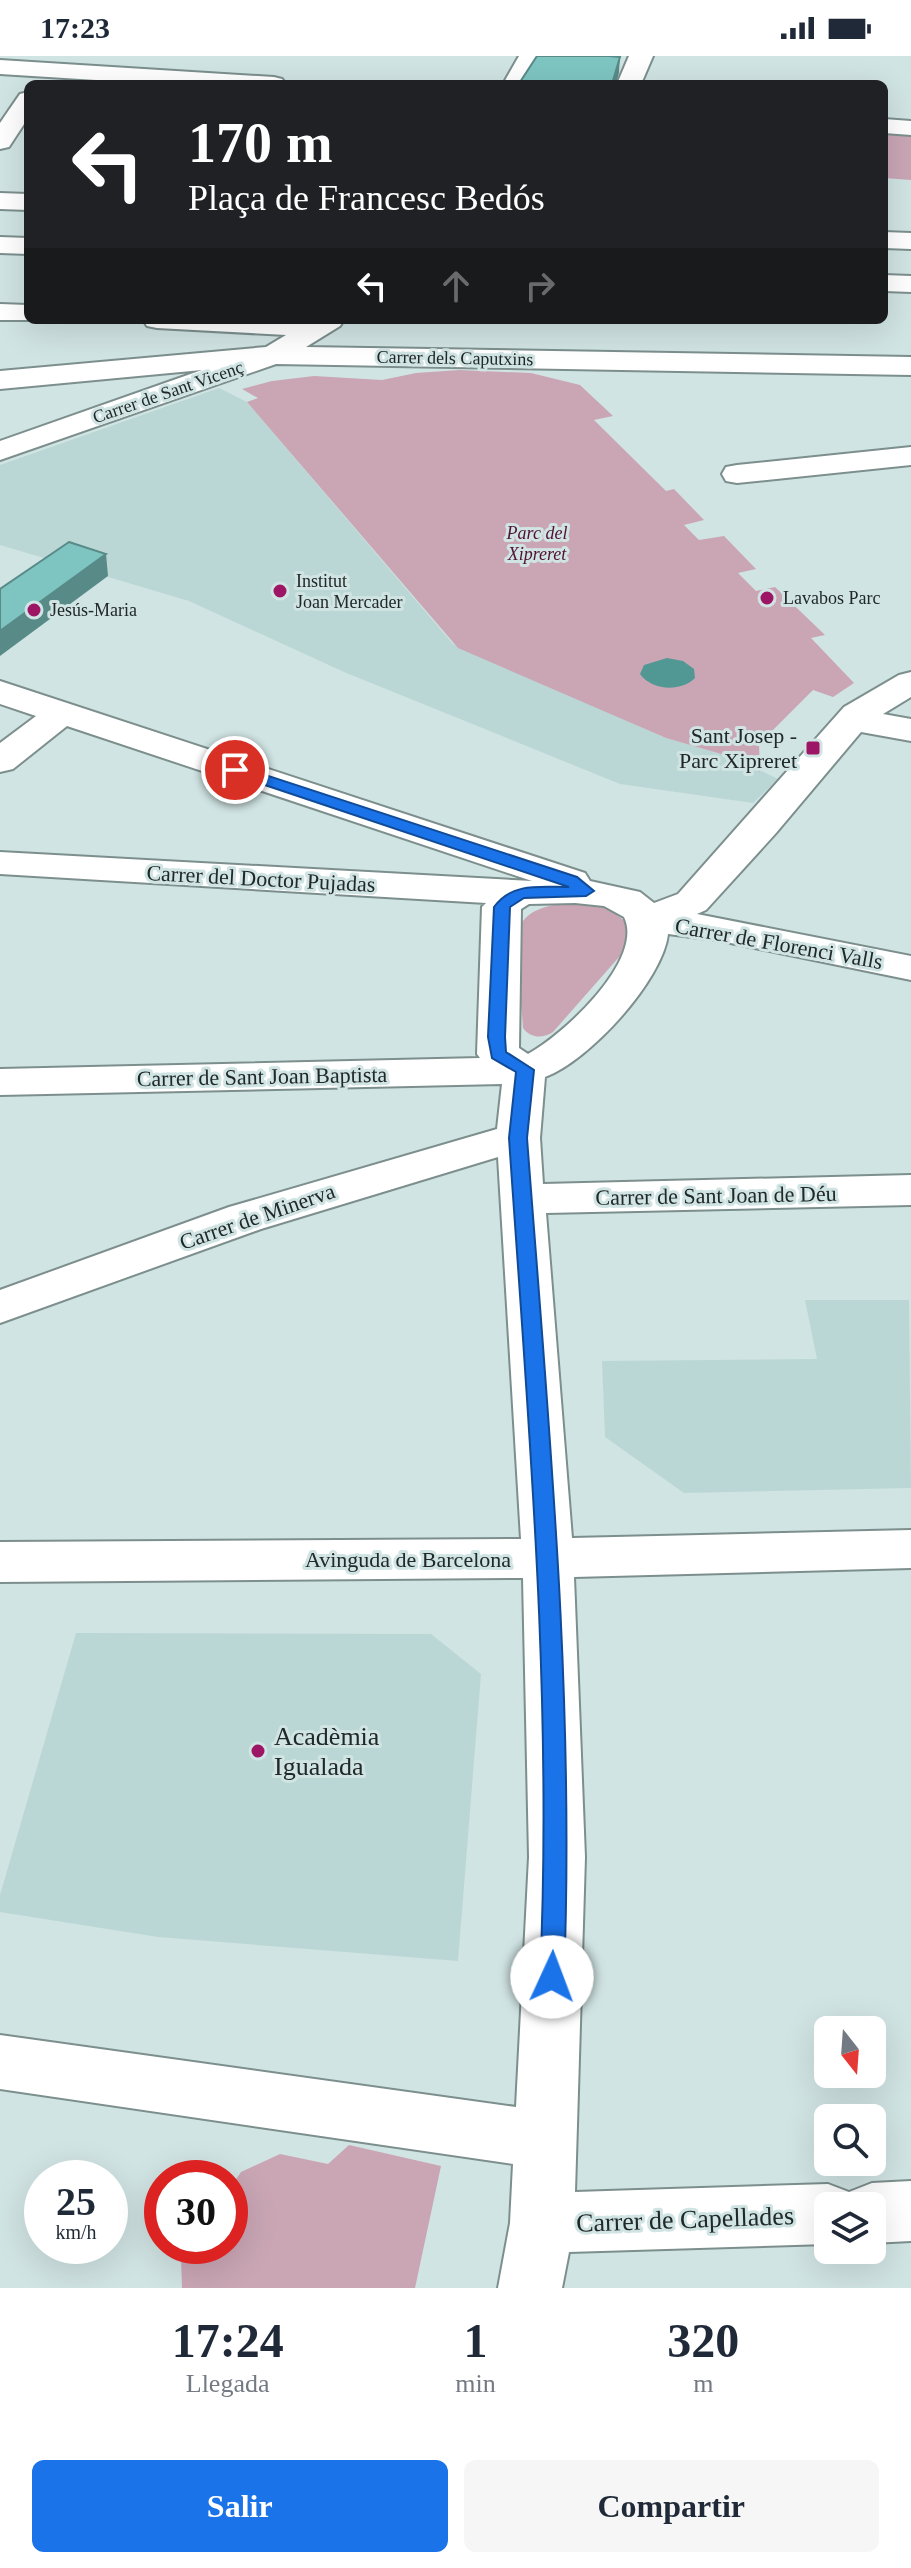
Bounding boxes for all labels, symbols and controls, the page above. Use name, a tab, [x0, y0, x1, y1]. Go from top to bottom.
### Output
text: 17:23	[40, 11, 110, 44]
icon: left	[56, 112, 160, 216]
text: 170 m	[188, 112, 333, 174]
text: Plaça de Francesc Bedós	[188, 178, 545, 218]
icon: left	[350, 264, 394, 308]
icon: ahead	[434, 264, 478, 308]
icon: right	[518, 264, 562, 308]
street label: Carrer dels Caputxins	[376, 347, 534, 369]
street label: Carrer de Sant Vicenç	[90, 357, 246, 427]
park label: Parc del Xipreret	[506, 523, 567, 564]
place label: Institut Joan Mercader	[296, 571, 402, 612]
marker: Institut Joan Mercader	[271, 582, 289, 600]
place label: Lavabos Parc	[783, 588, 880, 608]
marker: Lavabos Parc	[758, 589, 776, 607]
place label: Jesús-Maria	[50, 600, 137, 620]
marker: Jesús-Maria	[25, 601, 43, 619]
place label: Sant Josep - Parc Xipreret	[679, 723, 797, 773]
pin	[201, 736, 269, 804]
marker: Sant Josep - Parc Xipreret	[804, 739, 822, 757]
icon: arrive	[213, 748, 257, 792]
street label: Carrer del Doctor Pujadas	[146, 860, 376, 897]
street label: Carrer de Florenci Valls	[673, 913, 885, 974]
street label: Carrer de Sant Joan Baptista	[137, 1062, 388, 1091]
street label: Carrer de Minerva	[176, 1178, 338, 1255]
street label: Carrer de Sant Joan de Déu	[595, 1181, 837, 1210]
street label: Avinguda de Barcelona	[305, 1547, 511, 1572]
place label: Acadèmia Igualada	[274, 1722, 380, 1781]
marker: Acadèmia Igualada	[249, 1742, 267, 1760]
position arrow	[510, 1935, 594, 2019]
north arrow	[814, 2016, 886, 2088]
map controls	[814, 2016, 886, 2264]
button: search	[814, 2104, 886, 2176]
speed limit sign: 30	[144, 2160, 248, 2264]
text: 25	[56, 2179, 96, 2224]
button: layers	[814, 2192, 886, 2264]
street label: Carrer de Capellades	[576, 2201, 794, 2238]
text: km/h	[55, 2221, 97, 2243]
text: 17:24	[172, 2314, 284, 2367]
text: 1	[463, 2314, 487, 2367]
text: 320	[667, 2314, 739, 2367]
text: Llegada	[186, 2369, 270, 2398]
text: min	[455, 2369, 496, 2398]
text: m	[693, 2369, 713, 2398]
button: Salir	[32, 2460, 448, 2552]
button: Compartir	[464, 2460, 879, 2552]

